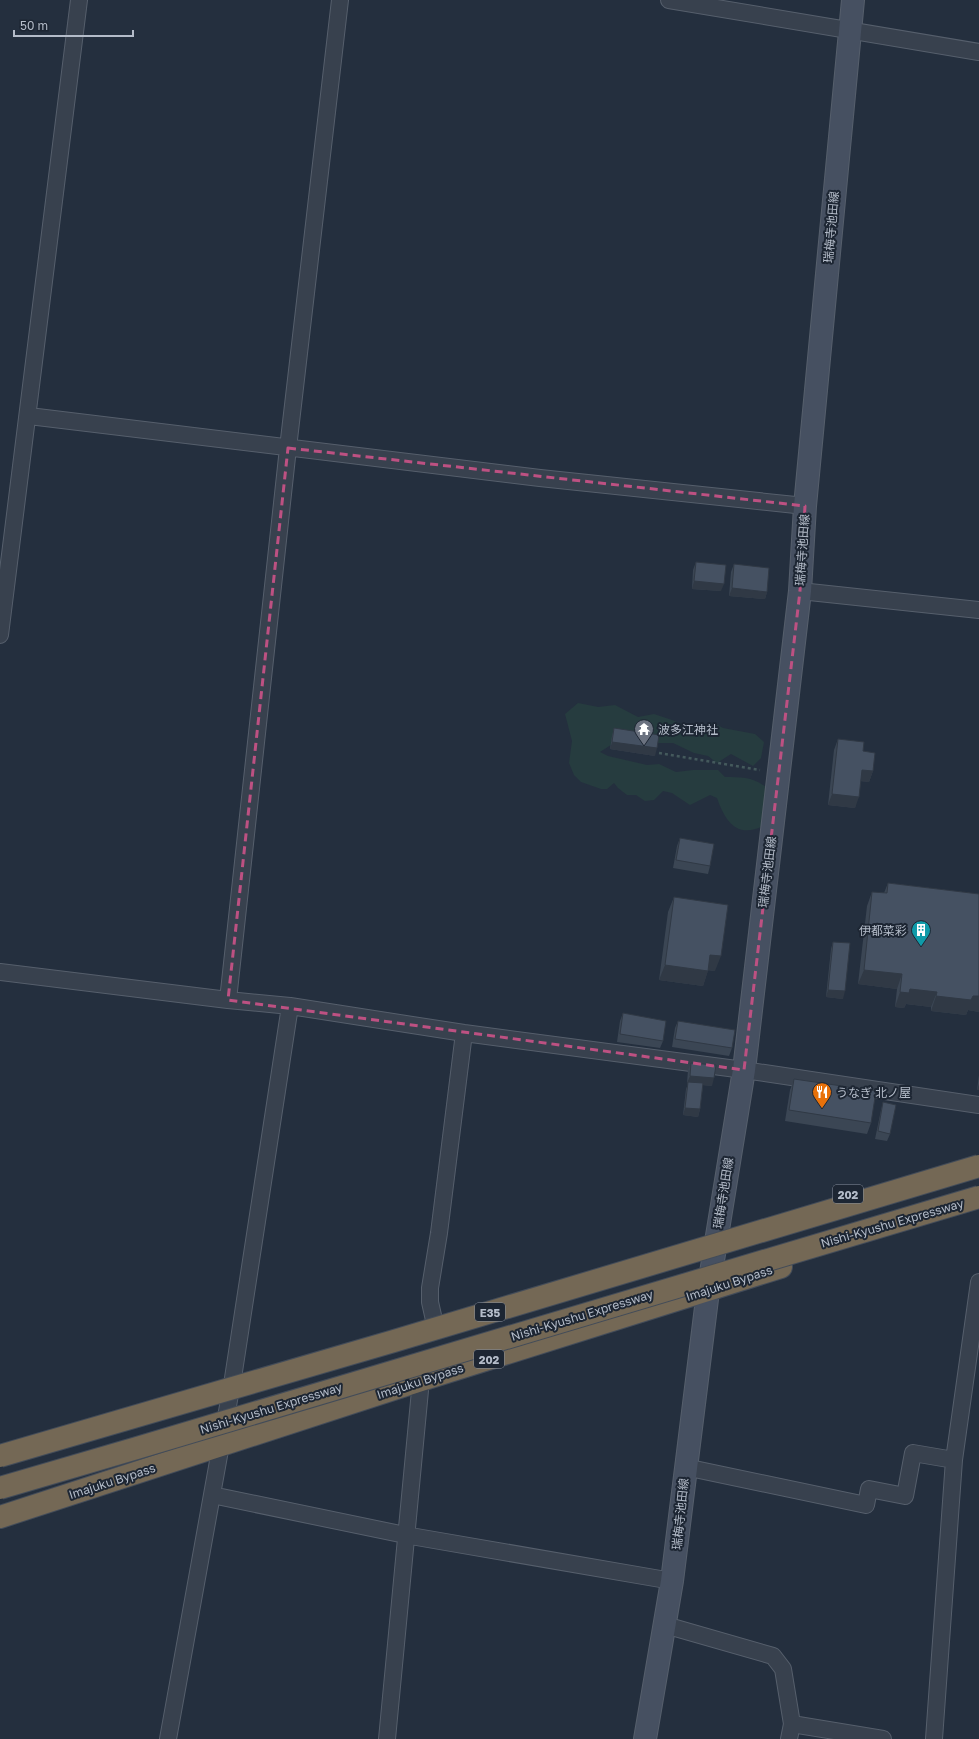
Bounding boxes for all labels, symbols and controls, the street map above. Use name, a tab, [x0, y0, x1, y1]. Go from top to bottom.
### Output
scale bar	[14, 12, 133, 38]
text: 50 m	[20, 18, 48, 33]
street label: 瑞梅寺池田線	[820, 190, 842, 264]
street label: 瑞梅寺池田線	[792, 514, 812, 586]
temple icon: 波多江神社	[633, 718, 655, 746]
place label: 波多江神社	[658, 722, 718, 737]
street label: 瑞梅寺池田線	[755, 835, 779, 909]
building icon: 伊都菜彩	[910, 919, 932, 947]
place label: 伊都菜彩	[859, 923, 907, 938]
restaurant icon: うなぎ 北ノ屋	[811, 1081, 833, 1109]
place label: うなぎ 北ノ屋	[836, 1085, 911, 1100]
street label: 瑞梅寺池田線	[710, 1156, 736, 1230]
road number: 202	[833, 1185, 863, 1203]
street label: Nishi-Kyushu Expressway	[819, 1195, 965, 1251]
street label: Imajuku Bypass	[684, 1262, 774, 1304]
street label: Nishi-Kyushu Expressway	[509, 1286, 655, 1344]
road number: E35	[475, 1303, 505, 1321]
road number: 202	[474, 1350, 504, 1368]
street label: Imajuku Bypass	[375, 1360, 465, 1402]
street label: Nishi-Kyushu Expressway	[198, 1379, 344, 1437]
street label: Imajuku Bypass	[67, 1460, 157, 1502]
street label: 瑞梅寺池田線	[669, 1477, 691, 1551]

